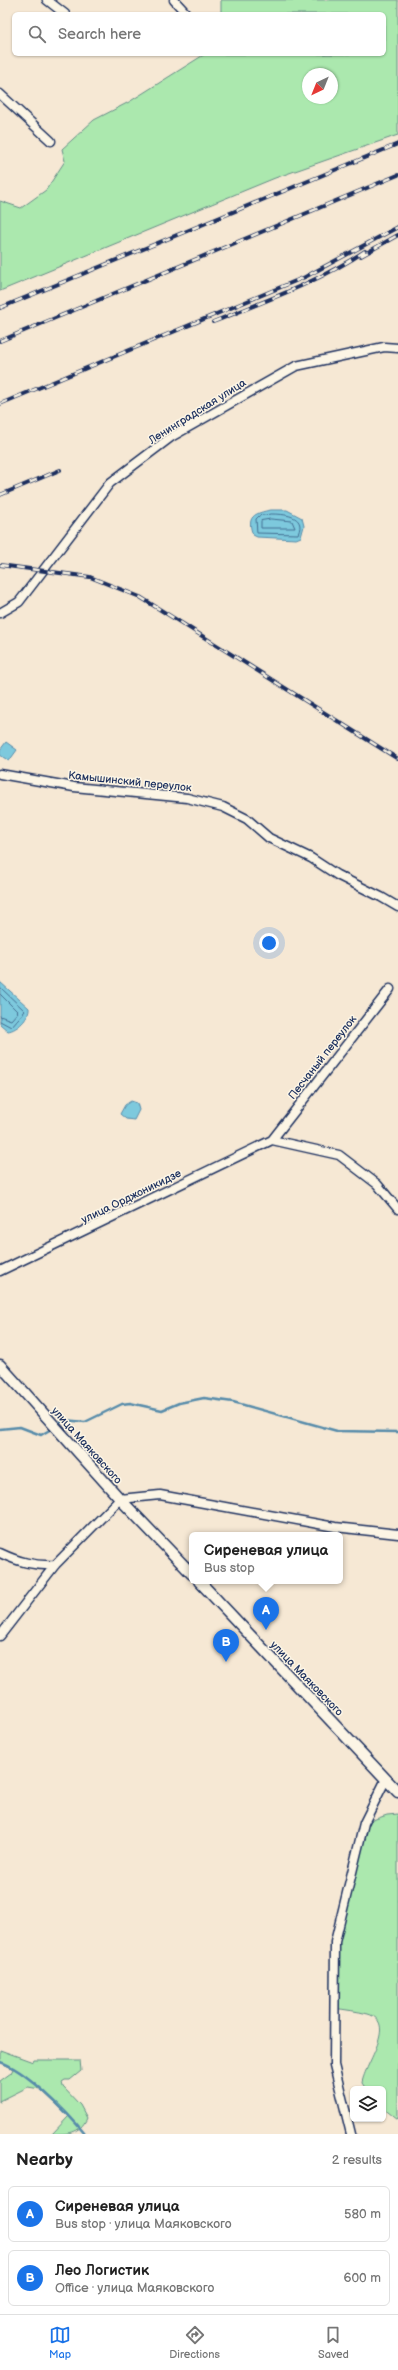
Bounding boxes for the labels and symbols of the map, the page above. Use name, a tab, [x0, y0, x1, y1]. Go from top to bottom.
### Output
north arrow	[302, 68, 338, 104]
street label: Ленинградская улица	[145, 376, 249, 447]
street label: Камышинский переулок	[68, 769, 192, 794]
your location	[259, 933, 279, 953]
street label: Песчаный переулок	[286, 1013, 359, 1102]
street label: улица Орджоникидзе	[79, 1167, 183, 1226]
street label: улица Маяковского	[49, 1404, 125, 1487]
pin: A	[253, 1597, 279, 1630]
pin: B	[213, 1629, 239, 1662]
street label: улица Маяковского	[268, 1638, 346, 1719]

